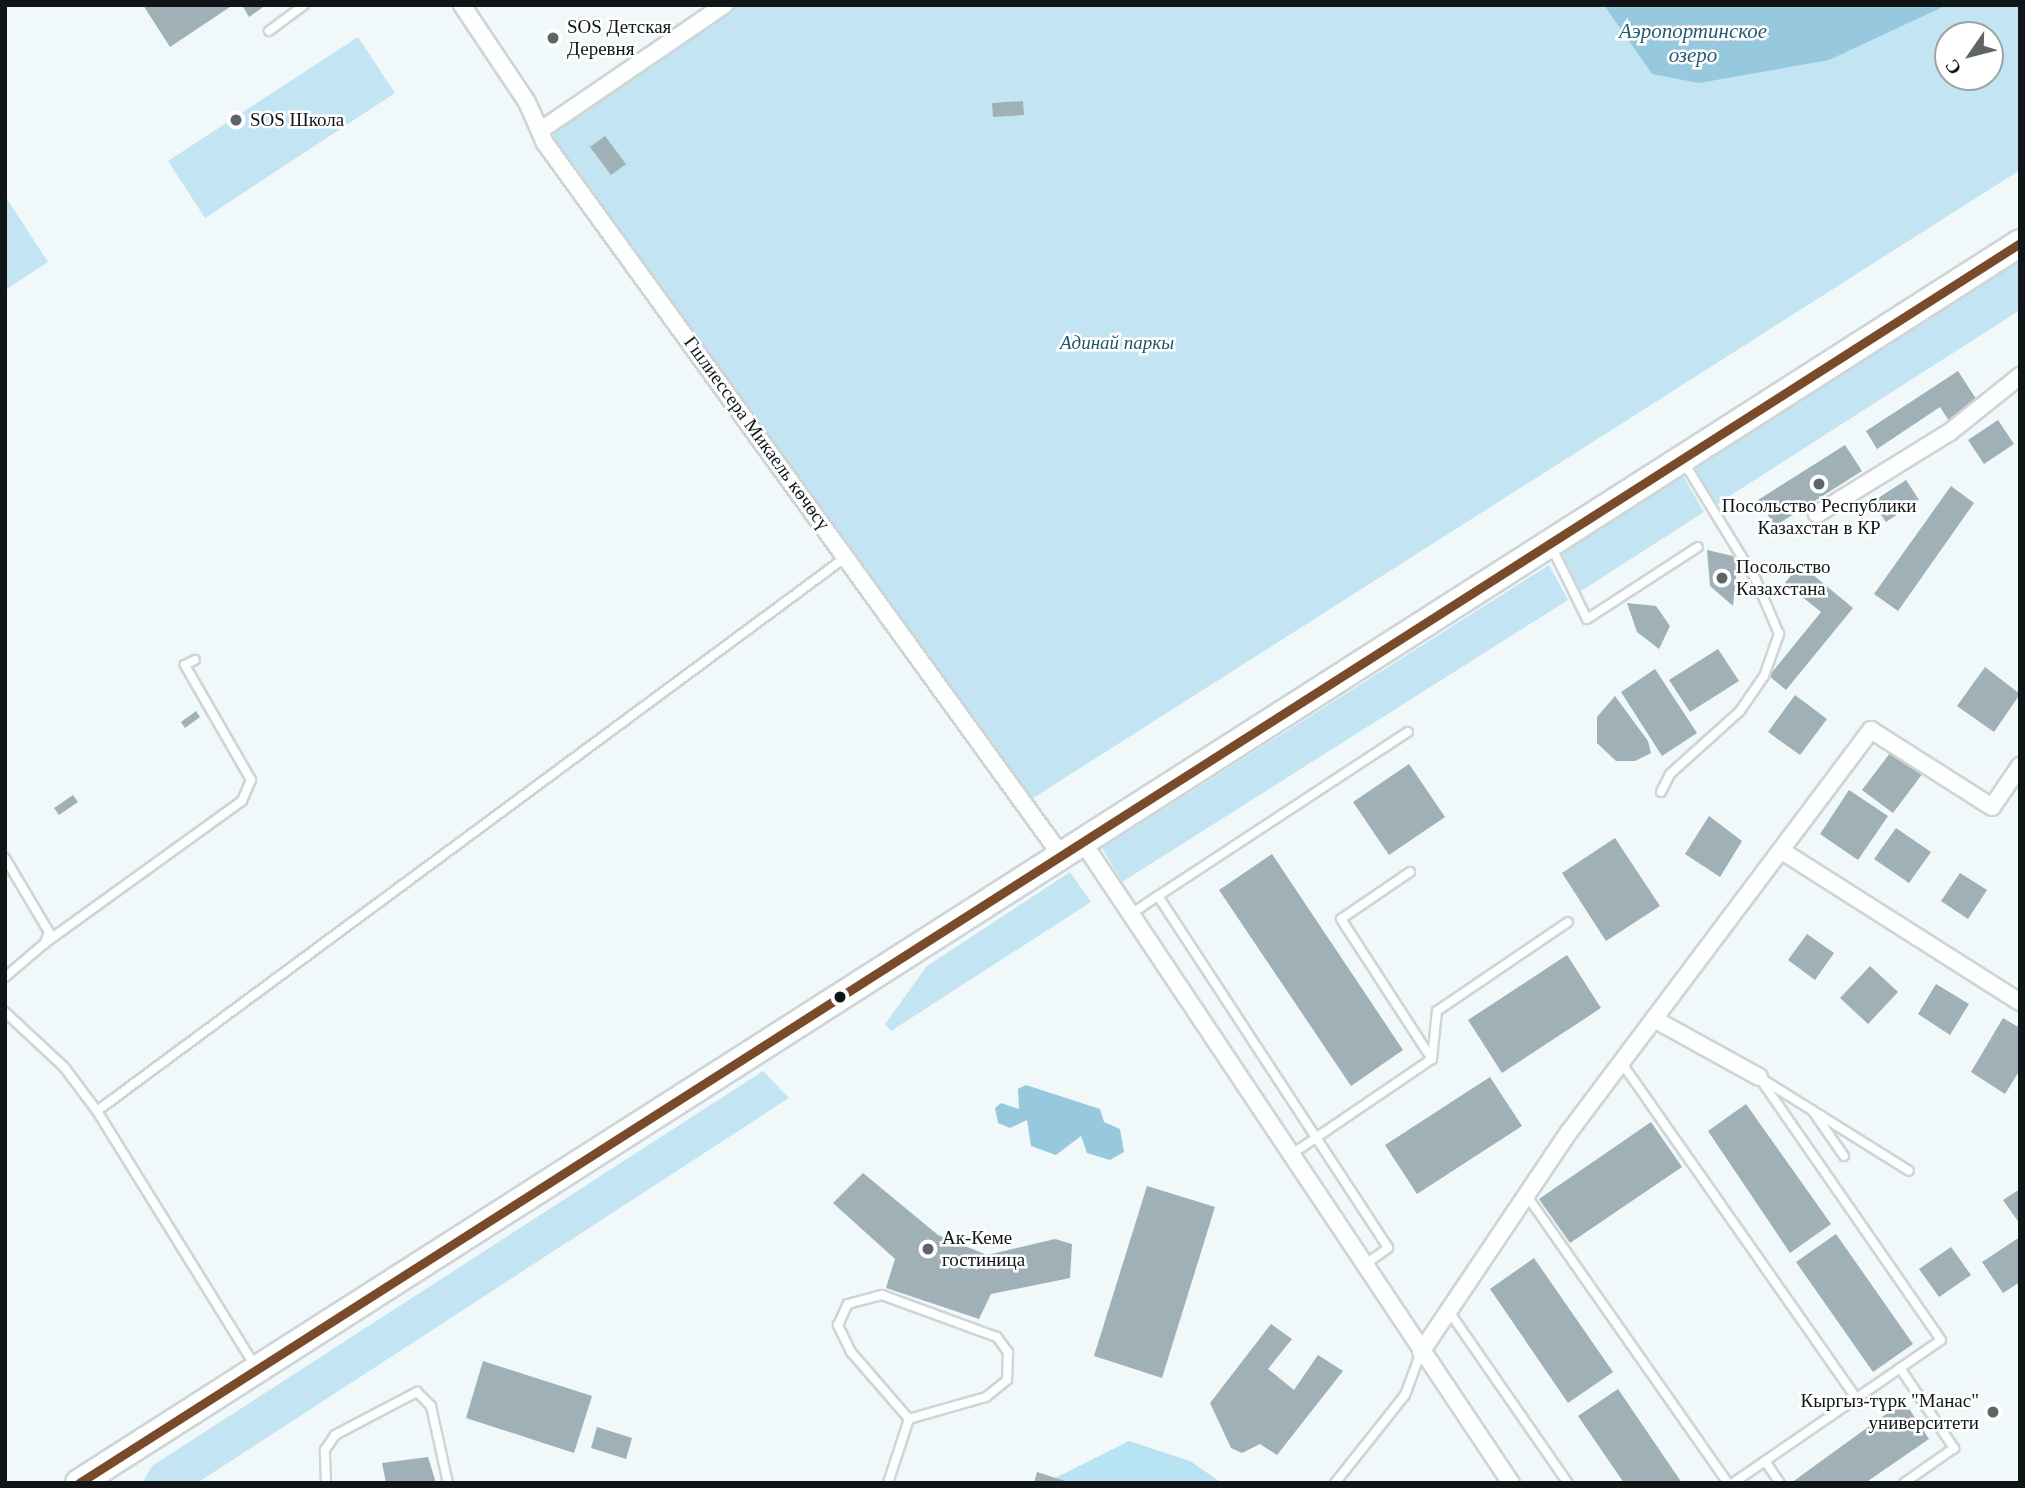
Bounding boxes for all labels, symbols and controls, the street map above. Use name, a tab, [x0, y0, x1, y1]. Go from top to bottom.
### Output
place label: SOS Детская Деревня	[567, 16, 671, 60]
water label: Аэропортинское озеро	[1619, 18, 1767, 68]
north arrow	[1934, 21, 2004, 91]
marker: SOS Детская Деревня	[545, 30, 561, 46]
text: С	[1940, 56, 1966, 79]
place label: SOS Школа	[250, 109, 344, 131]
marker: SOS Школа	[228, 112, 244, 128]
street label: Гшлиессера Микаель көчөсү	[679, 332, 835, 534]
park label: Адинай паркы	[1060, 332, 1174, 354]
marker: Посольство Республики Казахстан в КР	[1811, 476, 1827, 492]
place label: Посольство Республики Казахстан в КР	[1722, 495, 1916, 539]
place label: Посольство Казахстана	[1736, 556, 1831, 600]
marker: Посольство Казахстана	[1714, 570, 1730, 586]
unlabelled marker	[833, 990, 847, 1004]
place label: Ак-Кеме гостиница	[942, 1227, 1025, 1271]
marker: Ак-Кеме гостиница	[920, 1241, 936, 1257]
place label: Кыргыз-түрк "Манас" университети	[1801, 1390, 1979, 1434]
marker: Кыргыз-түрк "Манас" университети	[1985, 1404, 2001, 1420]

